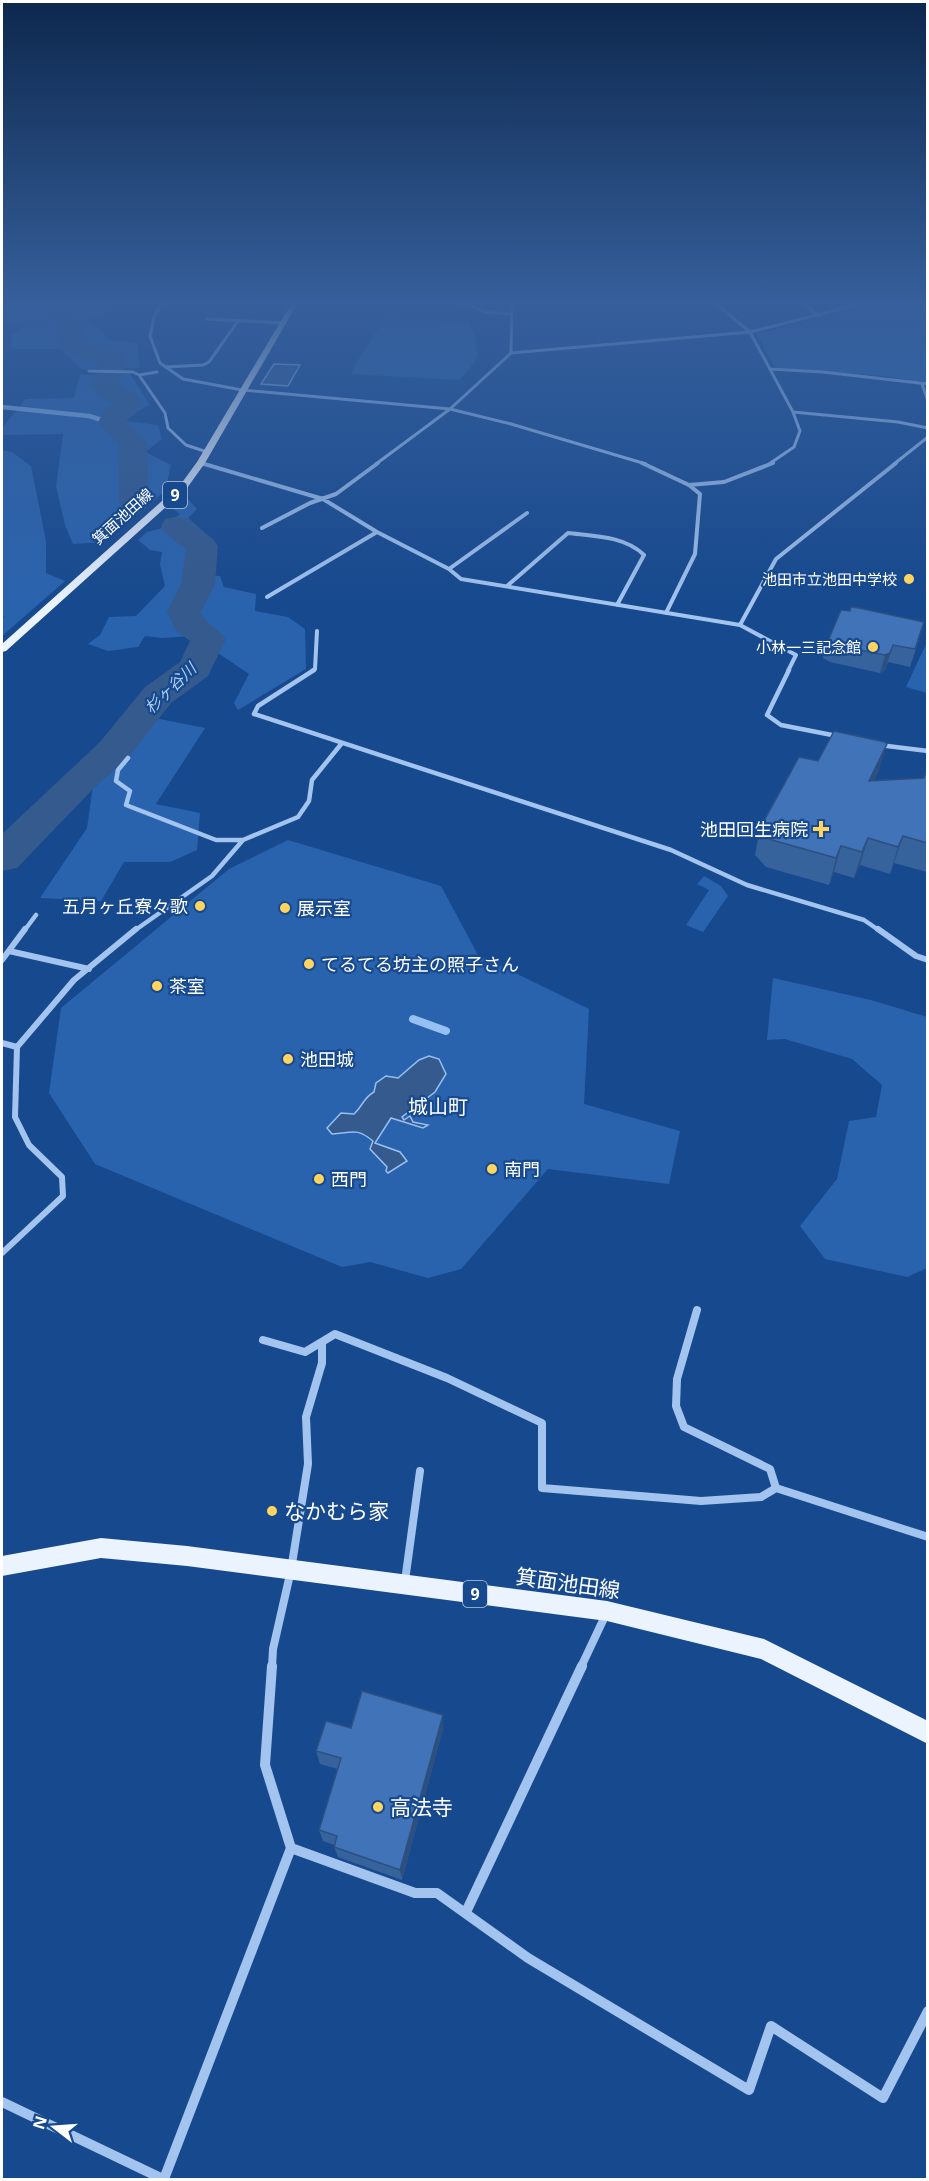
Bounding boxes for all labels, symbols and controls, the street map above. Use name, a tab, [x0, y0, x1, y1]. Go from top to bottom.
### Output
road number: 9	[163, 482, 187, 508]
street label: 箕面池田線	[87, 483, 157, 549]
place label: 池田市立池田中学校	[762, 569, 897, 589]
marker: 池田市立池田中学校	[902, 572, 916, 586]
place label: 小林一三記念館	[756, 637, 861, 657]
marker: 小林一三記念館	[866, 640, 880, 654]
water label: 杉ヶ谷川	[139, 656, 202, 718]
place label: 池田回生病院	[700, 817, 808, 841]
marker: 池田回生病院	[812, 820, 830, 838]
place label: 五月ヶ丘寮々歌	[62, 894, 188, 918]
place label: 展示室	[297, 896, 351, 920]
marker: 五月ヶ丘寮々歌	[193, 899, 207, 913]
marker: 展示室	[278, 901, 292, 915]
place label: てるてる坊主の照子さん	[321, 952, 519, 976]
marker: てるてる坊主の照子さん	[302, 957, 316, 971]
place label: 茶室	[169, 974, 205, 998]
marker: 茶室	[150, 979, 164, 993]
place label: 池田城	[300, 1047, 354, 1071]
marker: 池田城	[281, 1052, 295, 1066]
district label: 城山町	[408, 1093, 468, 1120]
place label: 南門	[504, 1157, 540, 1181]
marker: 南門	[485, 1162, 499, 1176]
place label: 西門	[331, 1167, 367, 1191]
marker: 西門	[312, 1172, 326, 1186]
place label: なかむら家	[284, 1497, 389, 1525]
marker: なかむら家	[265, 1504, 279, 1518]
street label: 箕面池田線	[514, 1562, 622, 1604]
road number: 9	[463, 1581, 487, 1607]
place label: 高法寺	[390, 1793, 453, 1821]
marker: 高法寺	[371, 1800, 385, 1814]
north arrow	[24, 2097, 84, 2157]
text: N	[27, 2113, 52, 2132]

